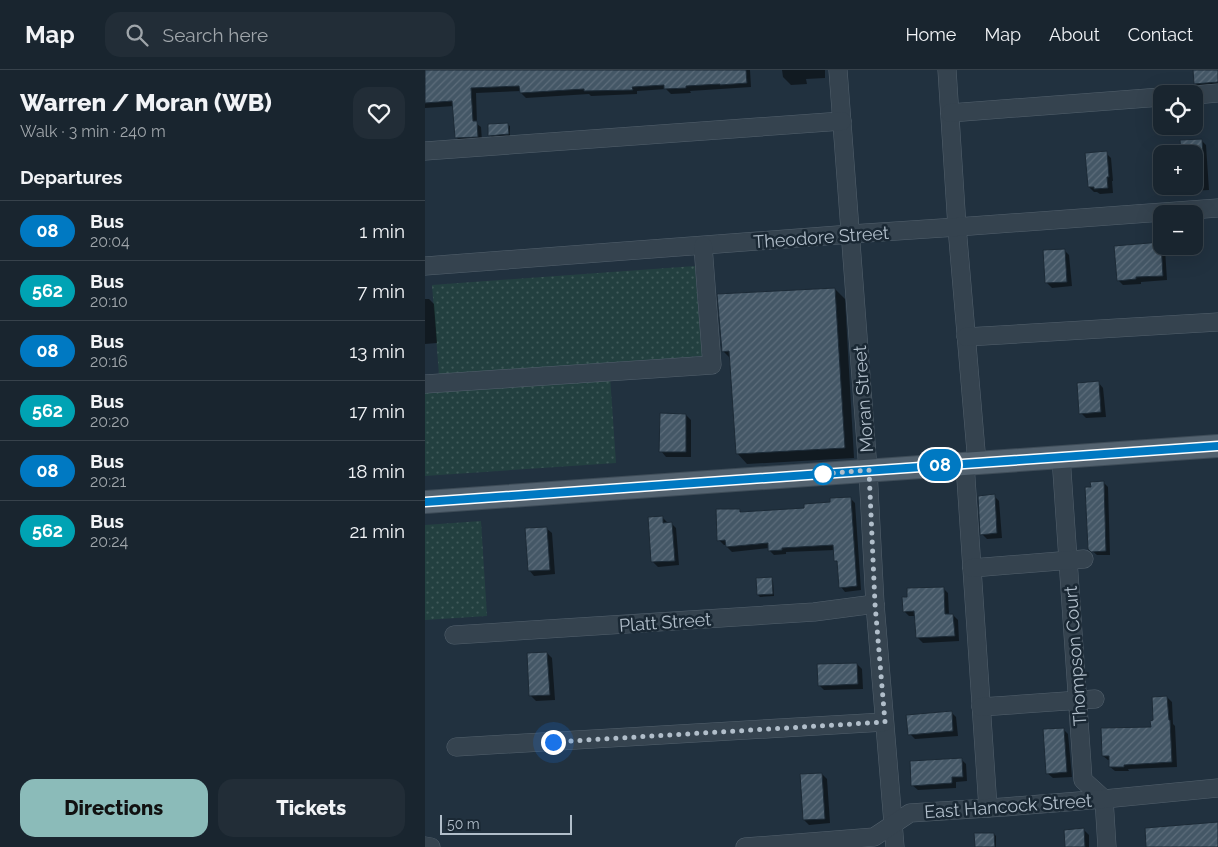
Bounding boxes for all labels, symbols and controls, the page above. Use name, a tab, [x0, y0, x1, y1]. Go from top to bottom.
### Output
search box	[105, 12, 455, 57]
text: Map	[25, 20, 75, 49]
icon: search	[123, 21, 151, 49]
text: Search here	[163, 24, 268, 46]
text: Home	[905, 24, 956, 45]
text: Map	[984, 24, 1021, 45]
text: About	[1049, 24, 1100, 45]
text: Contact	[1128, 24, 1193, 45]
map controls	[1153, 85, 1203, 255]
button: locate	[1153, 85, 1203, 135]
button: heart	[353, 87, 405, 139]
text: Warren / Moran (WB)	[20, 88, 272, 117]
text: Walk · 3 min · 240 m	[20, 122, 166, 141]
button: +	[1153, 145, 1203, 195]
text: Departures	[20, 166, 122, 188]
button: −	[1153, 205, 1203, 255]
text: Bus	[90, 210, 124, 232]
text: 08	[37, 220, 58, 241]
text: 1 min	[359, 220, 405, 242]
street label: Theodore Street	[753, 222, 889, 252]
text: 20:04	[90, 232, 130, 251]
text: Bus	[90, 270, 124, 292]
text: 562	[32, 280, 63, 301]
text: 7 min	[357, 280, 405, 302]
text: 20:10	[90, 292, 128, 311]
text: Bus	[90, 330, 124, 352]
text: 08	[37, 340, 58, 361]
text: 13 min	[349, 340, 405, 362]
street label: Moran Street	[849, 345, 877, 453]
text: 20:16	[90, 352, 128, 371]
text: Bus	[90, 390, 124, 412]
text: 562	[32, 400, 63, 421]
text: 17 min	[349, 400, 405, 422]
text: 20:20	[90, 412, 129, 431]
line badge: 08	[917, 449, 963, 481]
text: Bus	[90, 450, 124, 472]
text: 08	[929, 454, 951, 475]
text: 08	[37, 460, 58, 481]
text: 18 min	[348, 460, 405, 482]
unlabelled marker	[812, 463, 834, 485]
text: 20:21	[90, 472, 126, 491]
text: Bus	[90, 510, 124, 532]
text: 562	[32, 520, 63, 541]
text: 21 min	[349, 520, 405, 542]
text: 20:24	[90, 532, 128, 551]
street label: Thompson Court	[1060, 585, 1090, 727]
street label: Platt Street	[618, 608, 712, 636]
your location	[541, 730, 566, 755]
button: Directions	[20, 779, 208, 837]
button: Tickets	[218, 779, 405, 837]
street label: East Hancock Street	[923, 790, 1093, 822]
scale bar	[440, 812, 573, 835]
text: 50 m	[447, 816, 480, 832]

